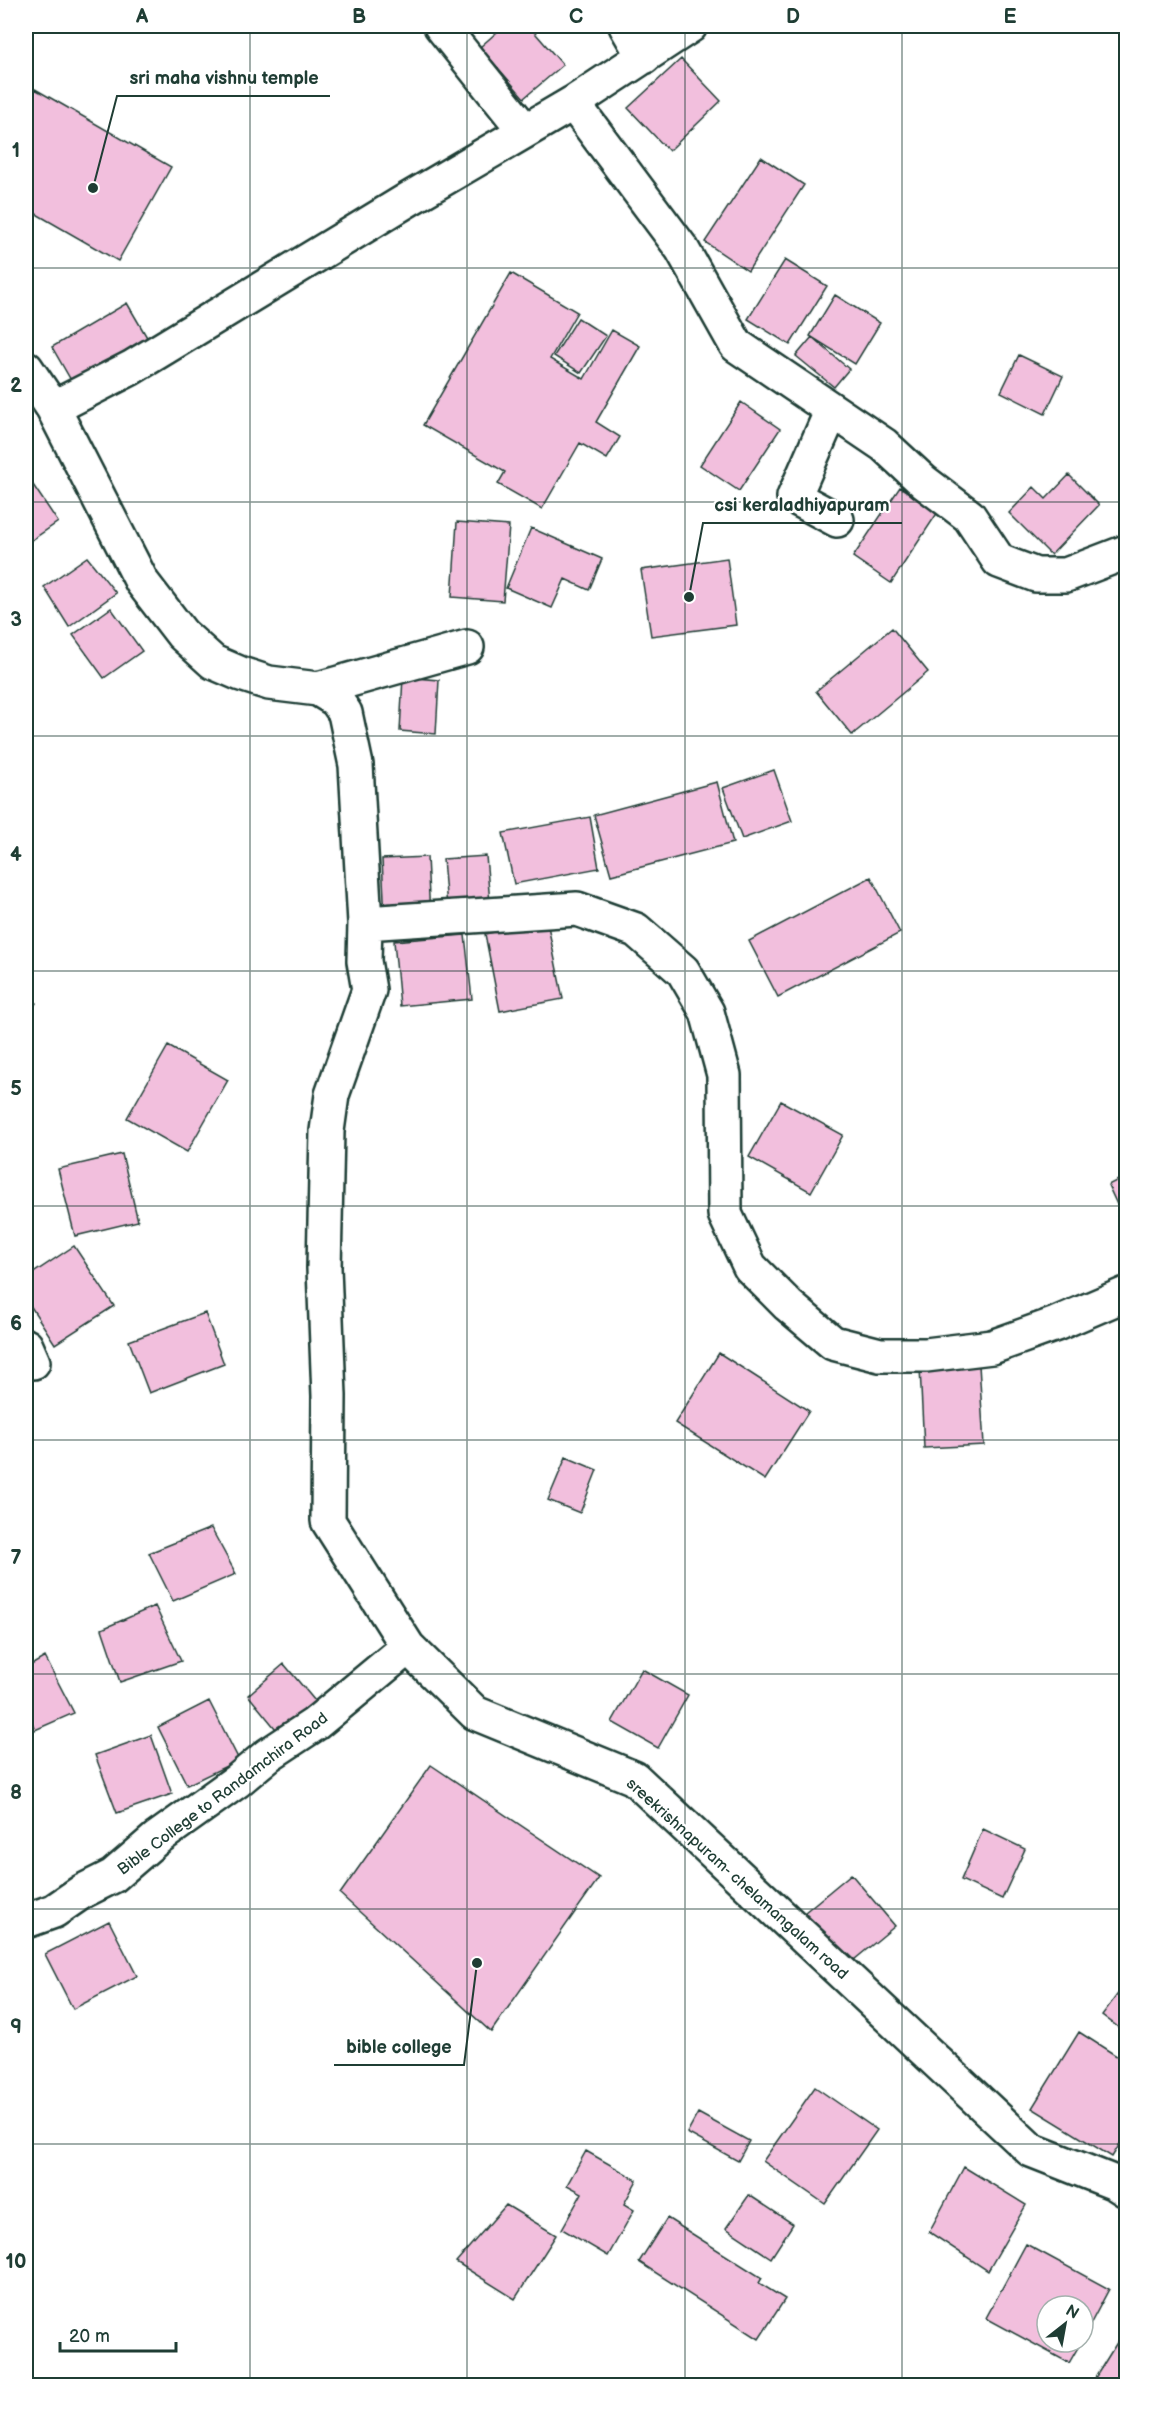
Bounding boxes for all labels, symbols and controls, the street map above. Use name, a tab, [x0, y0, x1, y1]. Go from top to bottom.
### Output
text: A	[135, 5, 149, 29]
text: B	[352, 5, 366, 29]
text: C	[569, 5, 583, 29]
text: D	[786, 5, 800, 29]
text: E	[1004, 5, 1017, 29]
callout: sri maha vishnu temple	[117, 60, 330, 96]
text: sri maha vishnu temple	[129, 68, 319, 89]
text: 1	[12, 139, 20, 163]
text: 2	[10, 374, 22, 398]
callout: csi keraladhiyapuram	[703, 487, 902, 523]
text: csi keraladhiyapuram	[714, 495, 890, 516]
text: 3	[10, 608, 22, 632]
text: 4	[10, 843, 22, 867]
text: 5	[10, 1077, 22, 1101]
text: 6	[10, 1312, 22, 1336]
text: 7	[10, 1546, 22, 1570]
street label: Bible College to Randamchira Road	[114, 1709, 332, 1880]
street label: sreekrishnapuram- chelamangalam road	[622, 1774, 852, 1984]
text: 8	[10, 1781, 22, 1805]
text: 9	[10, 2015, 22, 2039]
callout: bible college	[334, 2029, 464, 2065]
text: bible college	[346, 2037, 452, 2058]
text: 10	[6, 2250, 26, 2274]
north arrow	[1035, 2294, 1095, 2354]
text: N	[1062, 2301, 1082, 2324]
scale bar	[60, 2315, 176, 2353]
text: 20 m	[69, 2326, 110, 2347]

